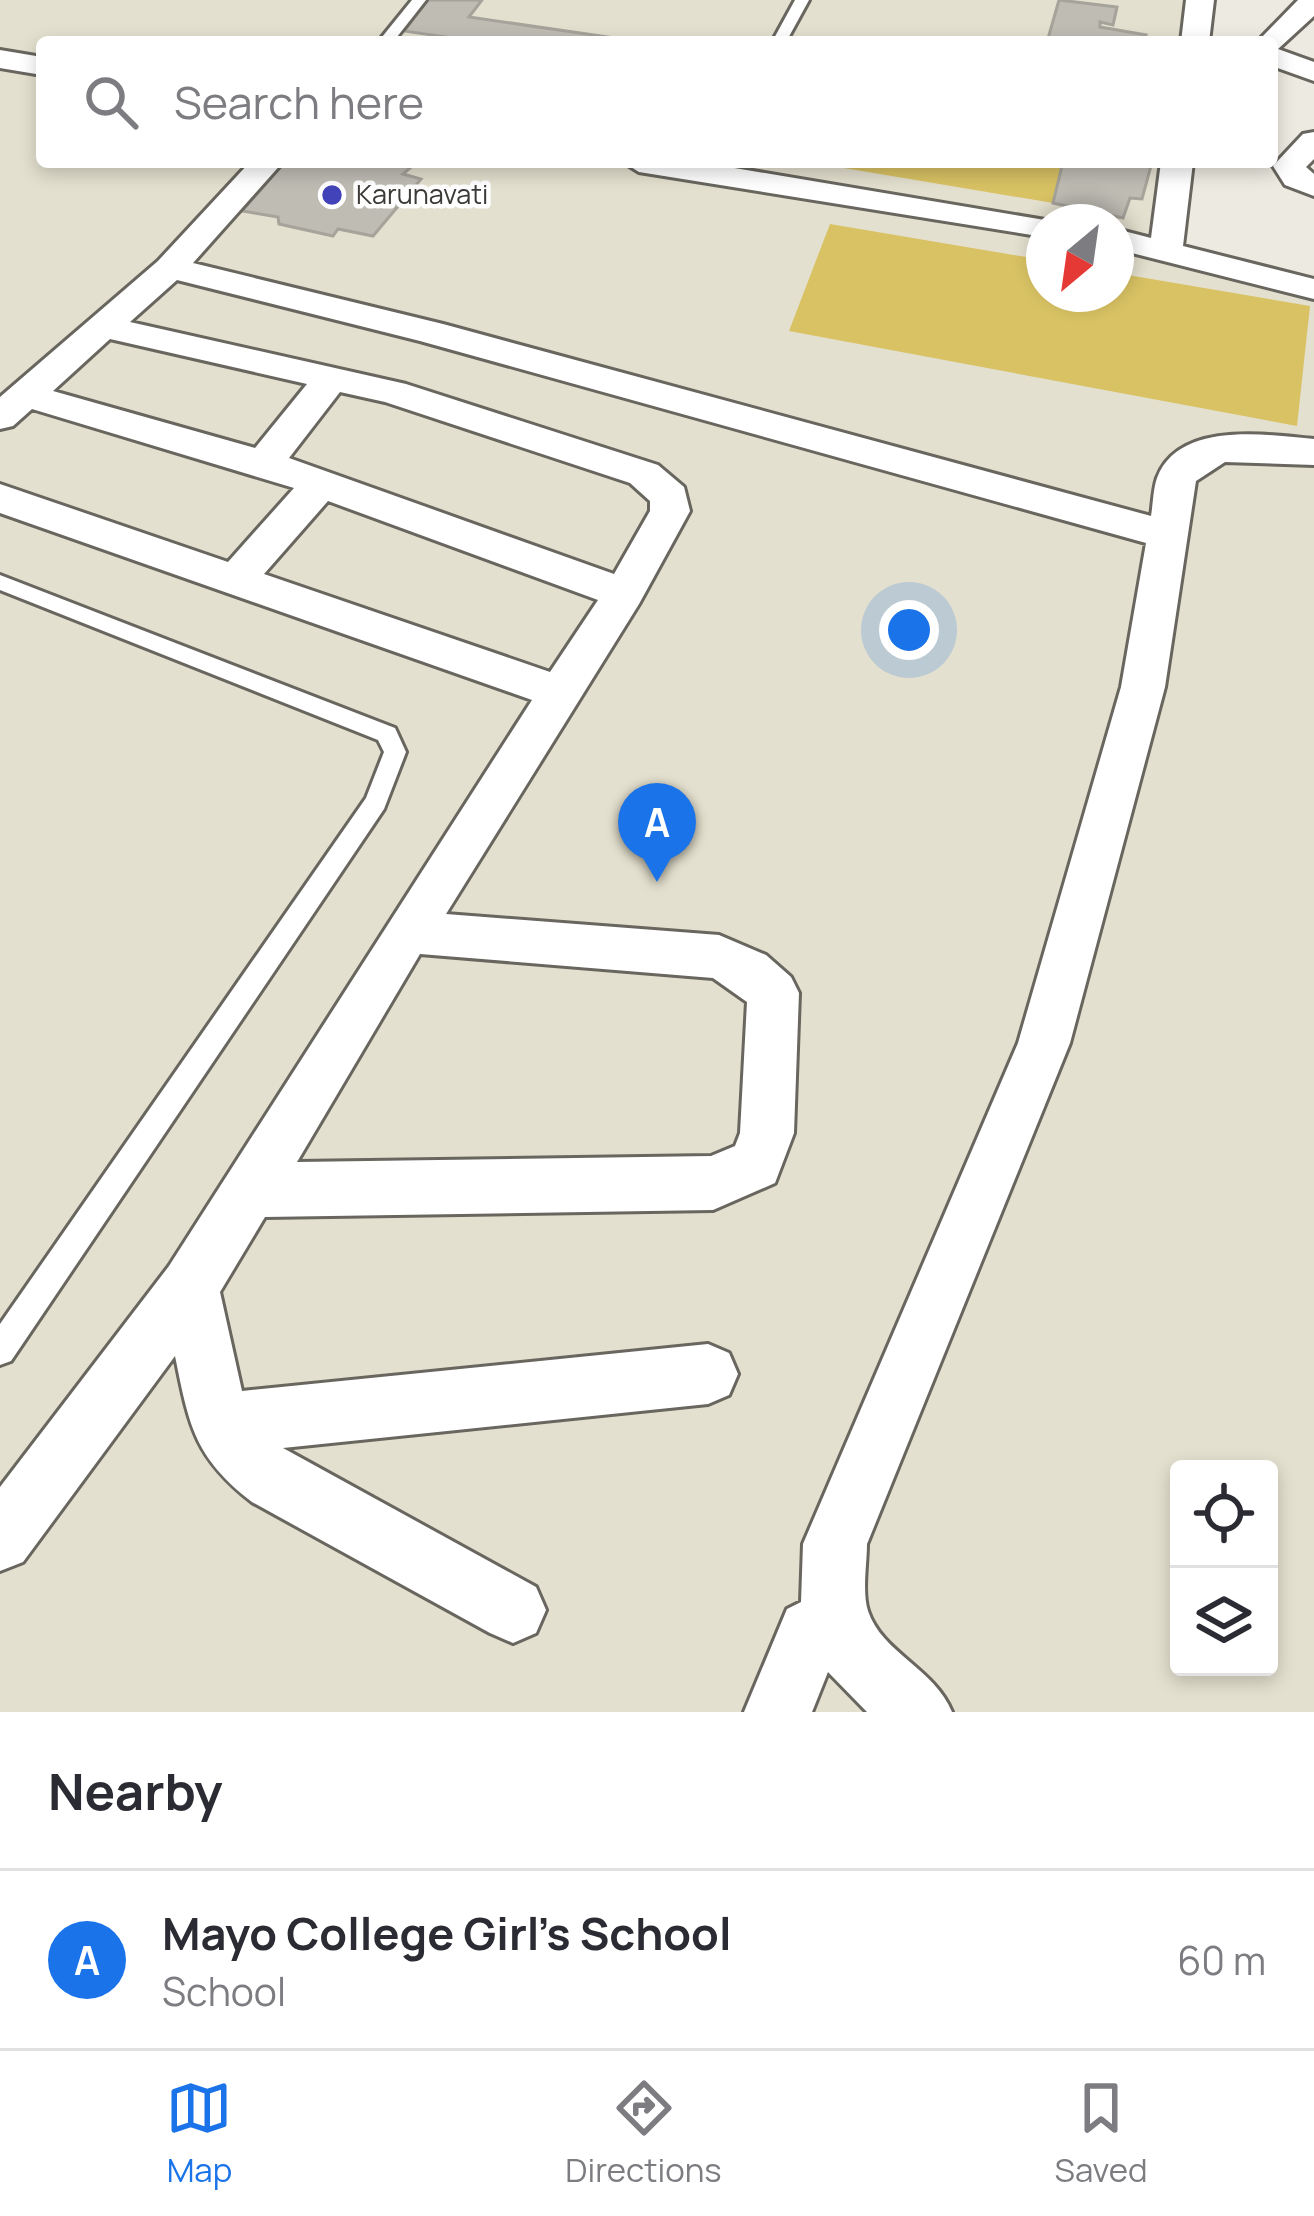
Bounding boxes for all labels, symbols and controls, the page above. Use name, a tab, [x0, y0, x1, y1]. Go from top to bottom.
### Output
search box	[36, 36, 1278, 168]
icon: search	[78, 69, 144, 135]
text: Search here	[174, 71, 424, 133]
place label: Karunavati	[356, 175, 488, 212]
marker: Karunavati	[319, 182, 345, 208]
north arrow	[1026, 204, 1134, 312]
your location	[879, 600, 939, 660]
pin: A	[618, 783, 696, 882]
map controls	[1170, 1460, 1278, 1676]
button: locate	[1170, 1460, 1278, 1568]
button: layers	[1170, 1568, 1278, 1676]
text: Nearby	[48, 1756, 223, 1825]
text: Mayo College Girl's School	[162, 1902, 732, 1964]
text: A	[74, 1933, 100, 1987]
text: 60 m	[1177, 1933, 1266, 1987]
text: School	[162, 1964, 286, 2018]
tab: Map	[166, 2075, 232, 2192]
tab: Directions	[565, 2075, 722, 2192]
tab: Saved	[1055, 2075, 1148, 2192]

